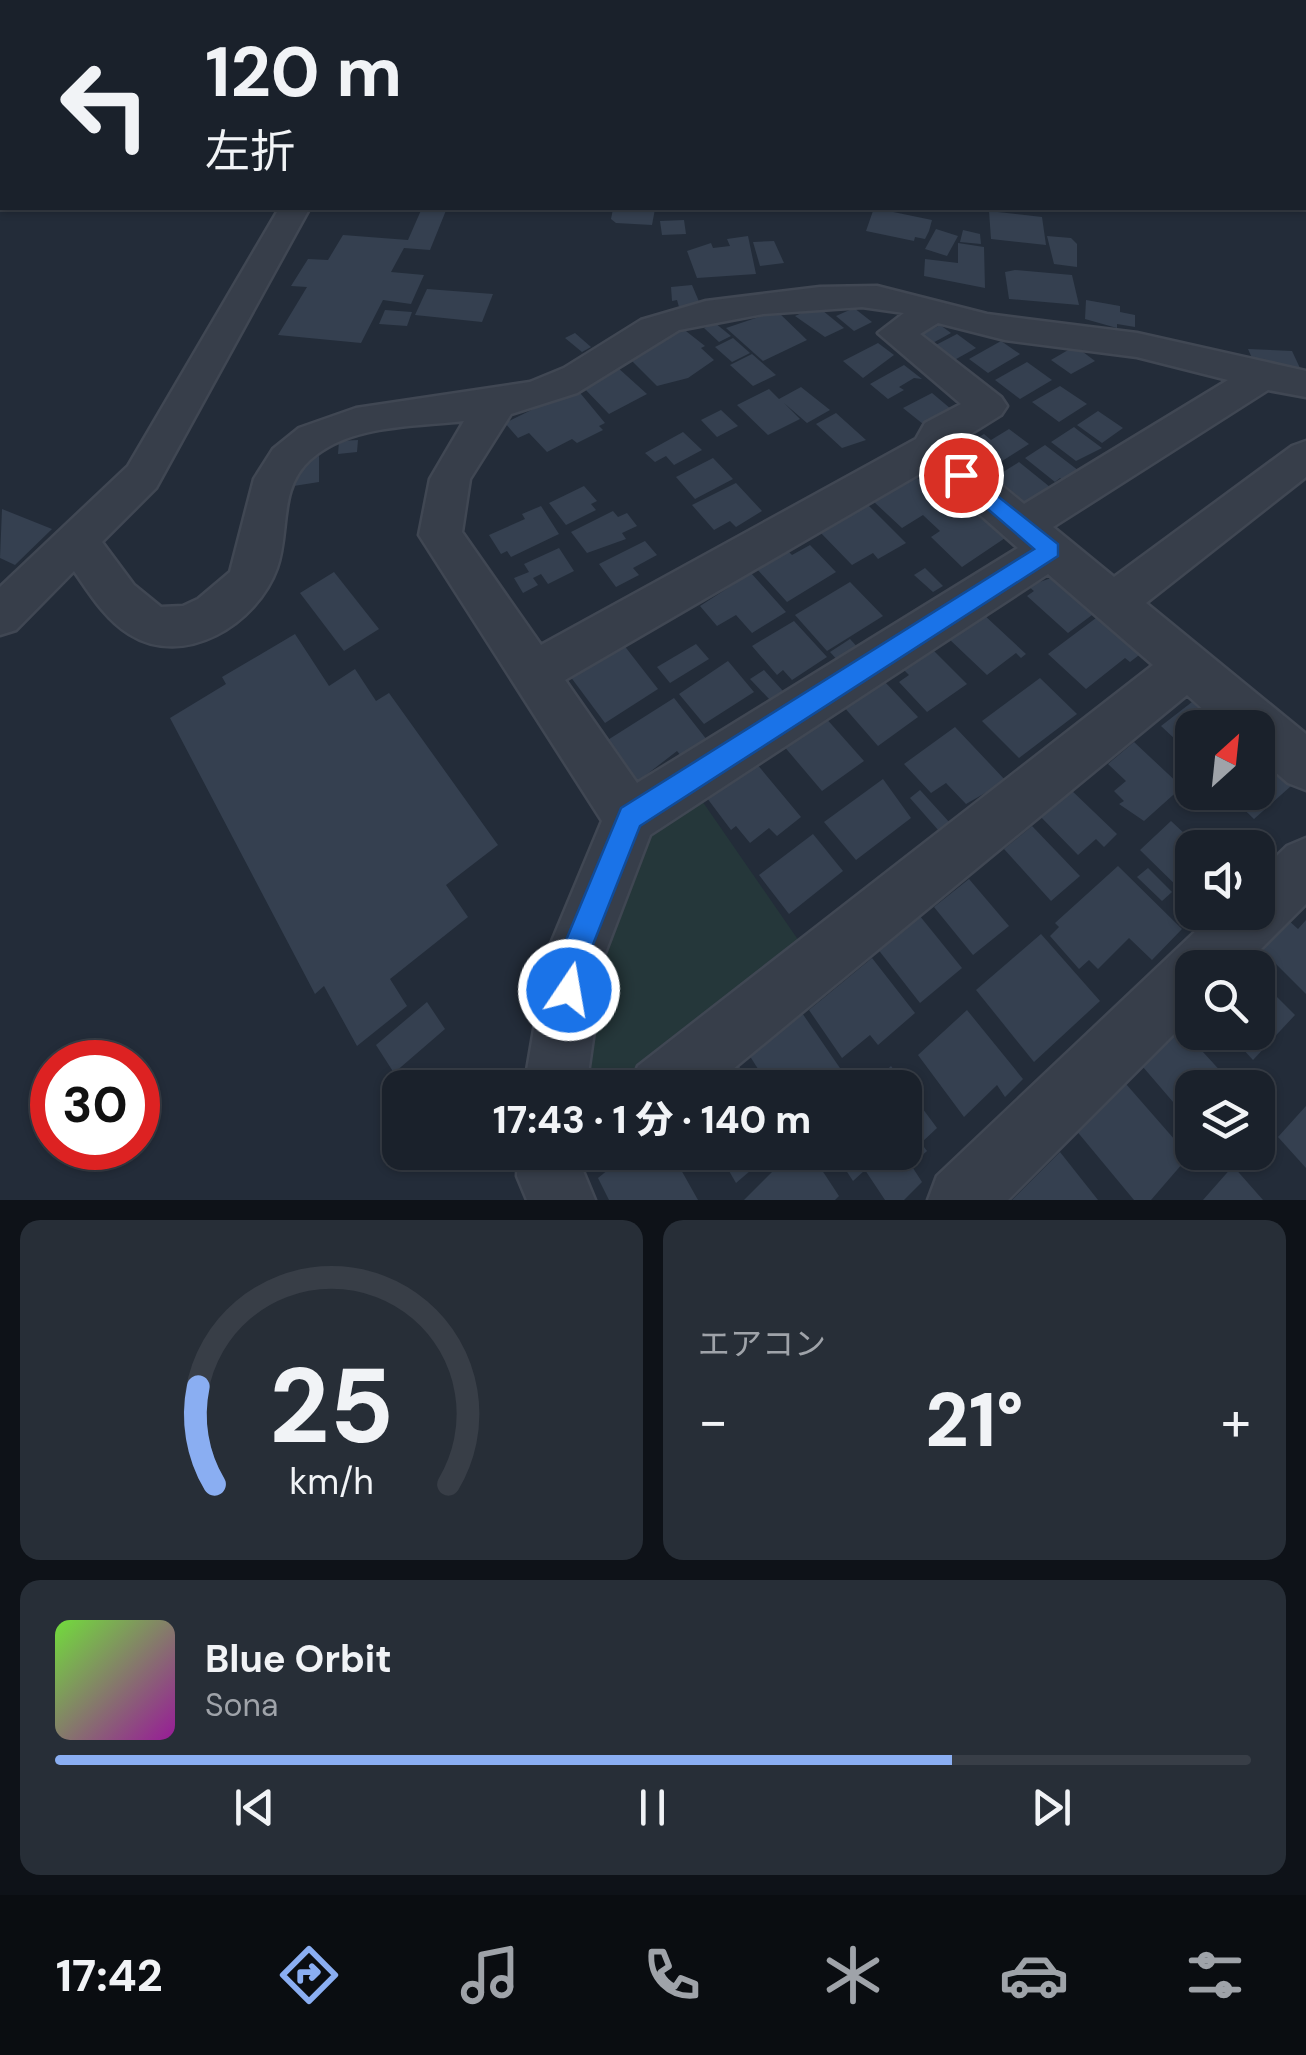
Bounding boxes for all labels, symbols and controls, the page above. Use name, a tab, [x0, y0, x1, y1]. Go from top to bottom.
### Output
text: 120 m	[205, 27, 402, 118]
icon: left	[40, 40, 170, 170]
text: 左折	[205, 122, 295, 181]
pin	[919, 433, 1004, 518]
icon: arrive	[934, 448, 989, 503]
north arrow	[1175, 710, 1275, 810]
map controls	[1175, 710, 1275, 1170]
button: sound	[1175, 830, 1275, 930]
position arrow	[517, 938, 621, 1042]
button: search	[1175, 950, 1275, 1050]
speed limit sign: 30	[30, 1040, 160, 1170]
button: layers	[1175, 1070, 1275, 1170]
text: 17:43 · 1 分 · 140 m	[493, 1095, 811, 1145]
text: エアコン	[698, 1323, 826, 1365]
text: 25	[269, 1339, 394, 1474]
text: 21°	[925, 1372, 1024, 1469]
text: −	[698, 1385, 728, 1457]
text: +	[1221, 1385, 1251, 1457]
text: km/h	[289, 1459, 374, 1505]
text: Blue Orbit	[205, 1634, 392, 1684]
text: Sona	[205, 1684, 278, 1726]
icon: previous	[227, 1780, 282, 1835]
icon: pause	[625, 1780, 680, 1835]
icon: next	[1024, 1780, 1079, 1835]
icon: directions	[274, 1940, 344, 2010]
icon: music	[455, 1940, 525, 2010]
icon: phone	[637, 1940, 707, 2010]
icon: climate	[818, 1940, 888, 2010]
icon: car	[999, 1940, 1069, 2010]
icon: filters	[1180, 1940, 1250, 2010]
text: 17:42	[56, 1946, 163, 2005]

